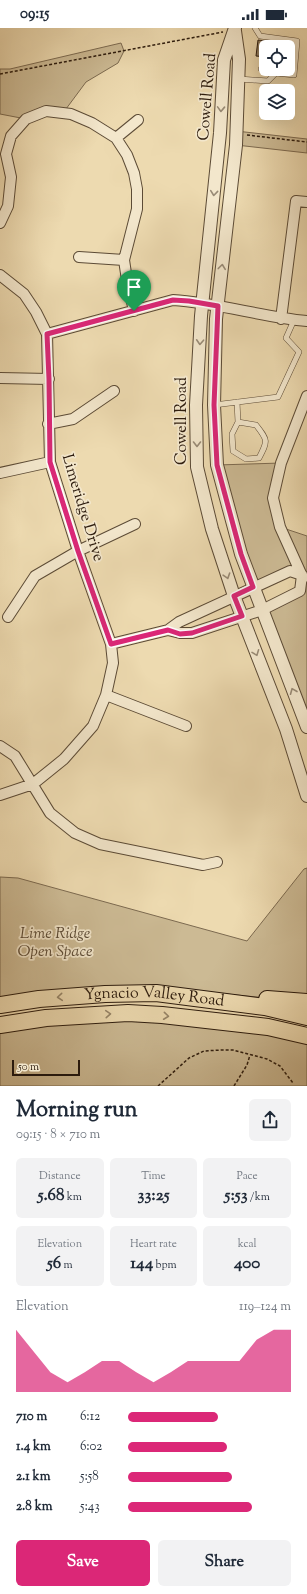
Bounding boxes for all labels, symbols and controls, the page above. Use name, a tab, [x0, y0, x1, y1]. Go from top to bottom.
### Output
text: 09:15	[20, 4, 49, 25]
map controls	[259, 40, 295, 120]
button: locate	[259, 40, 295, 76]
street label: Cowell Road	[193, 52, 223, 142]
button: layers	[259, 84, 295, 120]
one-way arrow	[217, 106, 226, 112]
one-way arrow	[210, 190, 219, 196]
one-way arrow	[217, 264, 226, 270]
pin	[117, 270, 151, 311]
icon: arrive	[123, 276, 145, 298]
one-way arrow	[195, 339, 204, 345]
street label: Cowell Road	[171, 377, 194, 465]
one-way arrow	[193, 441, 201, 447]
street label: Limeridge Drive	[55, 451, 109, 565]
one-way arrow	[223, 572, 231, 579]
one-way arrow	[252, 649, 260, 656]
one-way arrow	[289, 687, 297, 694]
park label: Lime Ridge Open Space	[18, 923, 93, 964]
street label: Ygnacio Valley Road	[83, 981, 226, 1013]
one-way arrow	[57, 993, 63, 1002]
one-way arrow	[105, 1010, 111, 1018]
one-way arrow	[163, 1011, 170, 1020]
scale bar	[12, 1058, 80, 1077]
text: 50 m	[18, 1059, 39, 1075]
text: Morning run	[16, 1095, 138, 1127]
button: share	[249, 1099, 291, 1141]
text: 09:15 · 8 × 710 m	[16, 1126, 100, 1144]
text: Distance	[39, 1168, 81, 1184]
text: Time	[141, 1168, 166, 1184]
text: Pace	[237, 1168, 258, 1184]
text: 5.68	[38, 1184, 64, 1208]
text: 33:25	[138, 1184, 169, 1208]
text: 5:53	[225, 1184, 248, 1208]
text: km	[64, 1189, 82, 1205]
text: /km	[248, 1189, 270, 1205]
text: Elevation	[38, 1236, 82, 1252]
text: Heart rate	[130, 1236, 177, 1252]
text: kcal	[238, 1236, 257, 1252]
text: 56	[47, 1252, 61, 1276]
text: 144	[130, 1252, 153, 1276]
text: 400	[234, 1252, 260, 1276]
text: m	[61, 1257, 73, 1273]
text: bpm	[153, 1257, 177, 1273]
text: Elevation	[16, 1298, 69, 1316]
text: 119–124 m	[239, 1298, 291, 1316]
text: 710 m	[16, 1408, 47, 1426]
text: 6:12	[80, 1408, 100, 1426]
text: 1.4 km	[16, 1438, 51, 1456]
text: 6:02	[80, 1438, 102, 1456]
text: 2.1 km	[16, 1468, 50, 1486]
text: 5:58	[80, 1468, 99, 1486]
text: 2.8 km	[16, 1498, 52, 1516]
text: 5:43	[80, 1498, 100, 1516]
button: Save	[16, 1540, 150, 1586]
button: Share	[158, 1540, 291, 1586]

